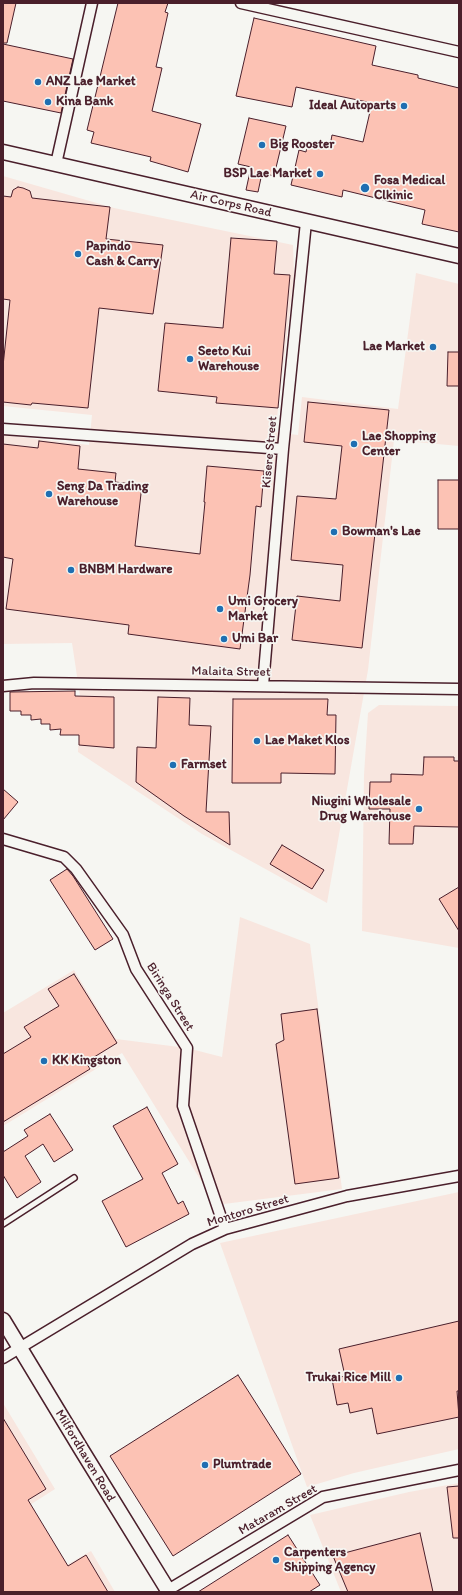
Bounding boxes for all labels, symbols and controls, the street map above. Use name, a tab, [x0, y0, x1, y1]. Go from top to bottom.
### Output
place label: ANZ Lae Market	[46, 74, 136, 90]
marker: ANZ Lae Market	[33, 77, 43, 87]
place label: Kina Bank	[56, 94, 113, 110]
marker: Kina Bank	[43, 97, 53, 107]
place label: Ideal Autoparts	[309, 98, 396, 114]
marker: Ideal Autoparts	[399, 101, 409, 111]
place label: Big Rooster	[270, 137, 334, 153]
marker: Big Rooster	[257, 140, 267, 150]
place label: BSP Lae Market	[223, 166, 312, 182]
marker: BSP Lae Market	[315, 169, 325, 179]
place label: Fosa Medical Clkinic	[374, 173, 445, 204]
marker: Fosa Medical Clkinic	[359, 182, 371, 194]
street label: Air Corps Road	[189, 187, 273, 221]
place label: Papindo Cash & Carry	[86, 239, 159, 270]
marker: Papindo Cash & Carry	[73, 249, 83, 259]
place label: Lae Market	[363, 339, 425, 355]
marker: Lae Market	[428, 342, 438, 352]
place label: Seeto Kui Warehouse	[198, 344, 259, 375]
marker: Seeto Kui Warehouse	[185, 354, 195, 364]
street label: Kisere Street	[259, 415, 281, 489]
place label: Lae Shopping Center	[362, 429, 436, 460]
marker: Lae Shopping Center	[349, 439, 359, 449]
place label: Seng Da Trading Warehouse	[57, 479, 148, 510]
marker: Seng Da Trading Warehouse	[44, 489, 54, 499]
place label: Bowman's Lae	[342, 524, 421, 540]
marker: Bowman's Lae	[329, 527, 339, 537]
place label: BNBM Hardware	[79, 562, 172, 578]
marker: BNBM Hardware	[66, 565, 76, 575]
place label: Umi Grocery Market	[228, 594, 298, 625]
marker: Umi Grocery Market	[215, 604, 225, 614]
place label: Umi Bar	[232, 631, 278, 647]
marker: Umi Bar	[219, 634, 229, 644]
street label: Malaita Street	[191, 664, 271, 680]
place label: Lae Maket Klos	[265, 733, 350, 749]
marker: Lae Maket Klos	[252, 736, 262, 746]
place label: Farmset	[181, 757, 227, 773]
marker: Farmset	[168, 760, 178, 770]
place label: Niugini Wholesale Drug Warehouse	[312, 794, 411, 825]
marker: Niugini Wholesale Drug Warehouse	[414, 804, 424, 814]
street label: Biringa Street	[143, 960, 197, 1034]
place label: KK Kingston	[52, 1053, 121, 1069]
marker: KK Kingston	[39, 1056, 49, 1066]
street label: Montoro Street	[205, 1191, 291, 1231]
place label: Trukai Rice Mill	[306, 1370, 391, 1386]
marker: Trukai Rice Mill	[394, 1373, 404, 1383]
street label: Milfordhaven Road	[51, 1407, 119, 1505]
place label: Plumtrade	[213, 1457, 271, 1473]
marker: Plumtrade	[200, 1460, 210, 1470]
street label: Mataram Street	[236, 1481, 320, 1539]
place label: Carpenters Shipping Agency	[284, 1545, 375, 1576]
marker: Carpenters Shipping Agency	[271, 1555, 281, 1565]

